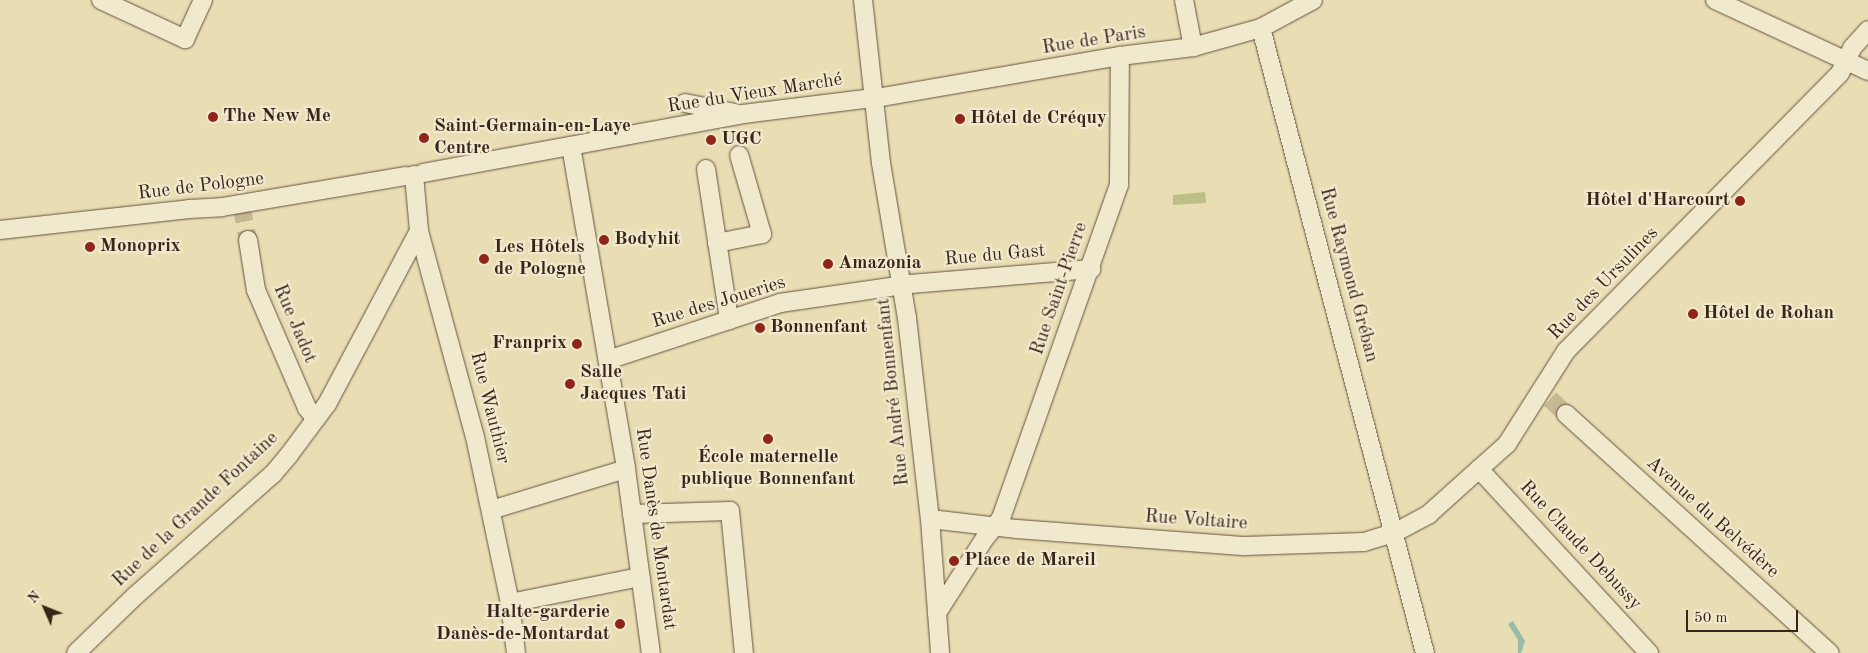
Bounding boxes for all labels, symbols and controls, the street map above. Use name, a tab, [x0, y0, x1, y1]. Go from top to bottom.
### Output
street label: Rue de Paris	[1041, 22, 1147, 60]
street label: Rue du Vieux Marché	[666, 69, 844, 119]
place label: The New Me	[223, 106, 331, 128]
place label: Hôtel de Créquy	[970, 108, 1107, 130]
marker: The New Me	[207, 111, 219, 123]
marker: Hôtel de Créquy	[954, 113, 966, 125]
place label: Saint-Germain-en-Laye Centre	[434, 116, 631, 160]
place label: UGC	[721, 129, 762, 151]
marker: Saint-Germain-en-Laye Centre	[418, 132, 430, 144]
marker: UGC	[705, 134, 717, 146]
street label: Rue de Pologne	[137, 168, 265, 206]
street label: Rue Raymond Gréban	[1314, 185, 1382, 365]
place label: Hôtel d'Harcourt	[1585, 190, 1730, 212]
marker: Hôtel d'Harcourt	[1734, 195, 1746, 207]
street label: Rue Saint-Pierre	[1027, 220, 1093, 358]
street label: Rue des Ursulines	[1544, 223, 1664, 345]
place label: Bodyhit	[614, 229, 680, 251]
marker: Bodyhit	[598, 234, 610, 246]
place label: Monoprix	[100, 236, 181, 258]
place label: Les Hôtels de Pologne	[494, 237, 586, 281]
street label: Rue du Gast	[944, 240, 1046, 272]
marker: Monoprix	[84, 241, 96, 253]
marker: Les Hôtels de Pologne	[478, 253, 490, 265]
place label: Amazonia	[838, 253, 921, 275]
marker: Amazonia	[822, 258, 834, 270]
street label: Rue des Joueries	[649, 272, 789, 334]
street label: Rue Jadot	[267, 281, 321, 367]
street label: Rue André Bonnenfant	[873, 297, 915, 487]
place label: Hôtel de Rohan	[1703, 303, 1834, 325]
marker: Hôtel de Rohan	[1687, 308, 1699, 320]
place label: Bonnenfant	[770, 317, 868, 339]
marker: Bonnenfant	[754, 322, 766, 334]
place label: Franprix	[492, 333, 567, 355]
marker: Franprix	[571, 338, 583, 350]
street label: Rue Wauthier	[464, 350, 514, 466]
place label: Salle Jacques Tati	[580, 362, 686, 406]
marker: Salle Jacques Tati	[564, 378, 576, 390]
street label: Rue Danès de Montardat	[630, 426, 680, 632]
street label: Rue de la Grande Fontaine	[108, 427, 284, 593]
marker: École maternelle publique Bonnenfant	[762, 433, 774, 445]
place label: École maternelle publique Bonnenfant	[681, 447, 855, 491]
street label: Avenue du Belvédère	[1641, 452, 1783, 584]
street label: Rue Claude Debussy	[1514, 476, 1646, 616]
street label: Rue Voltaire	[1144, 506, 1248, 536]
place label: Place de Mareil	[964, 550, 1096, 572]
marker: Place de Mareil	[948, 555, 960, 567]
north arrow	[20, 583, 70, 633]
text: N	[25, 589, 43, 606]
scale bar	[1688, 600, 1800, 632]
place label: Halte-garderie Danès-de-Montardat	[436, 602, 610, 646]
text: 50 m	[1694, 611, 1728, 626]
marker: Halte-garderie Danès-de-Montardat	[614, 618, 626, 630]

